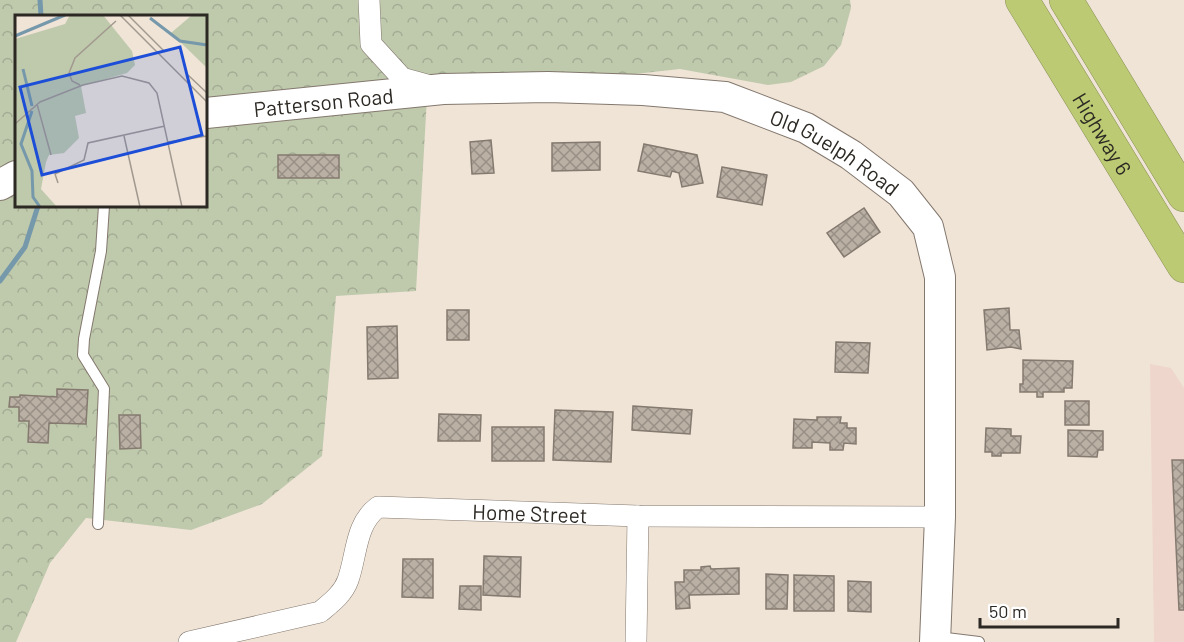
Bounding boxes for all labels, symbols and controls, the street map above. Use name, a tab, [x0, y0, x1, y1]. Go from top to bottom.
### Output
inset map	[15, 15, 207, 207]
street label: Patterson Road	[252, 82, 394, 121]
street label: Highway 6	[1069, 88, 1138, 179]
street label: Old Guelph Road	[767, 103, 905, 200]
street label: Home Street	[472, 498, 588, 527]
scale bar	[980, 591, 1118, 629]
text: 50 m	[989, 600, 1027, 622]

